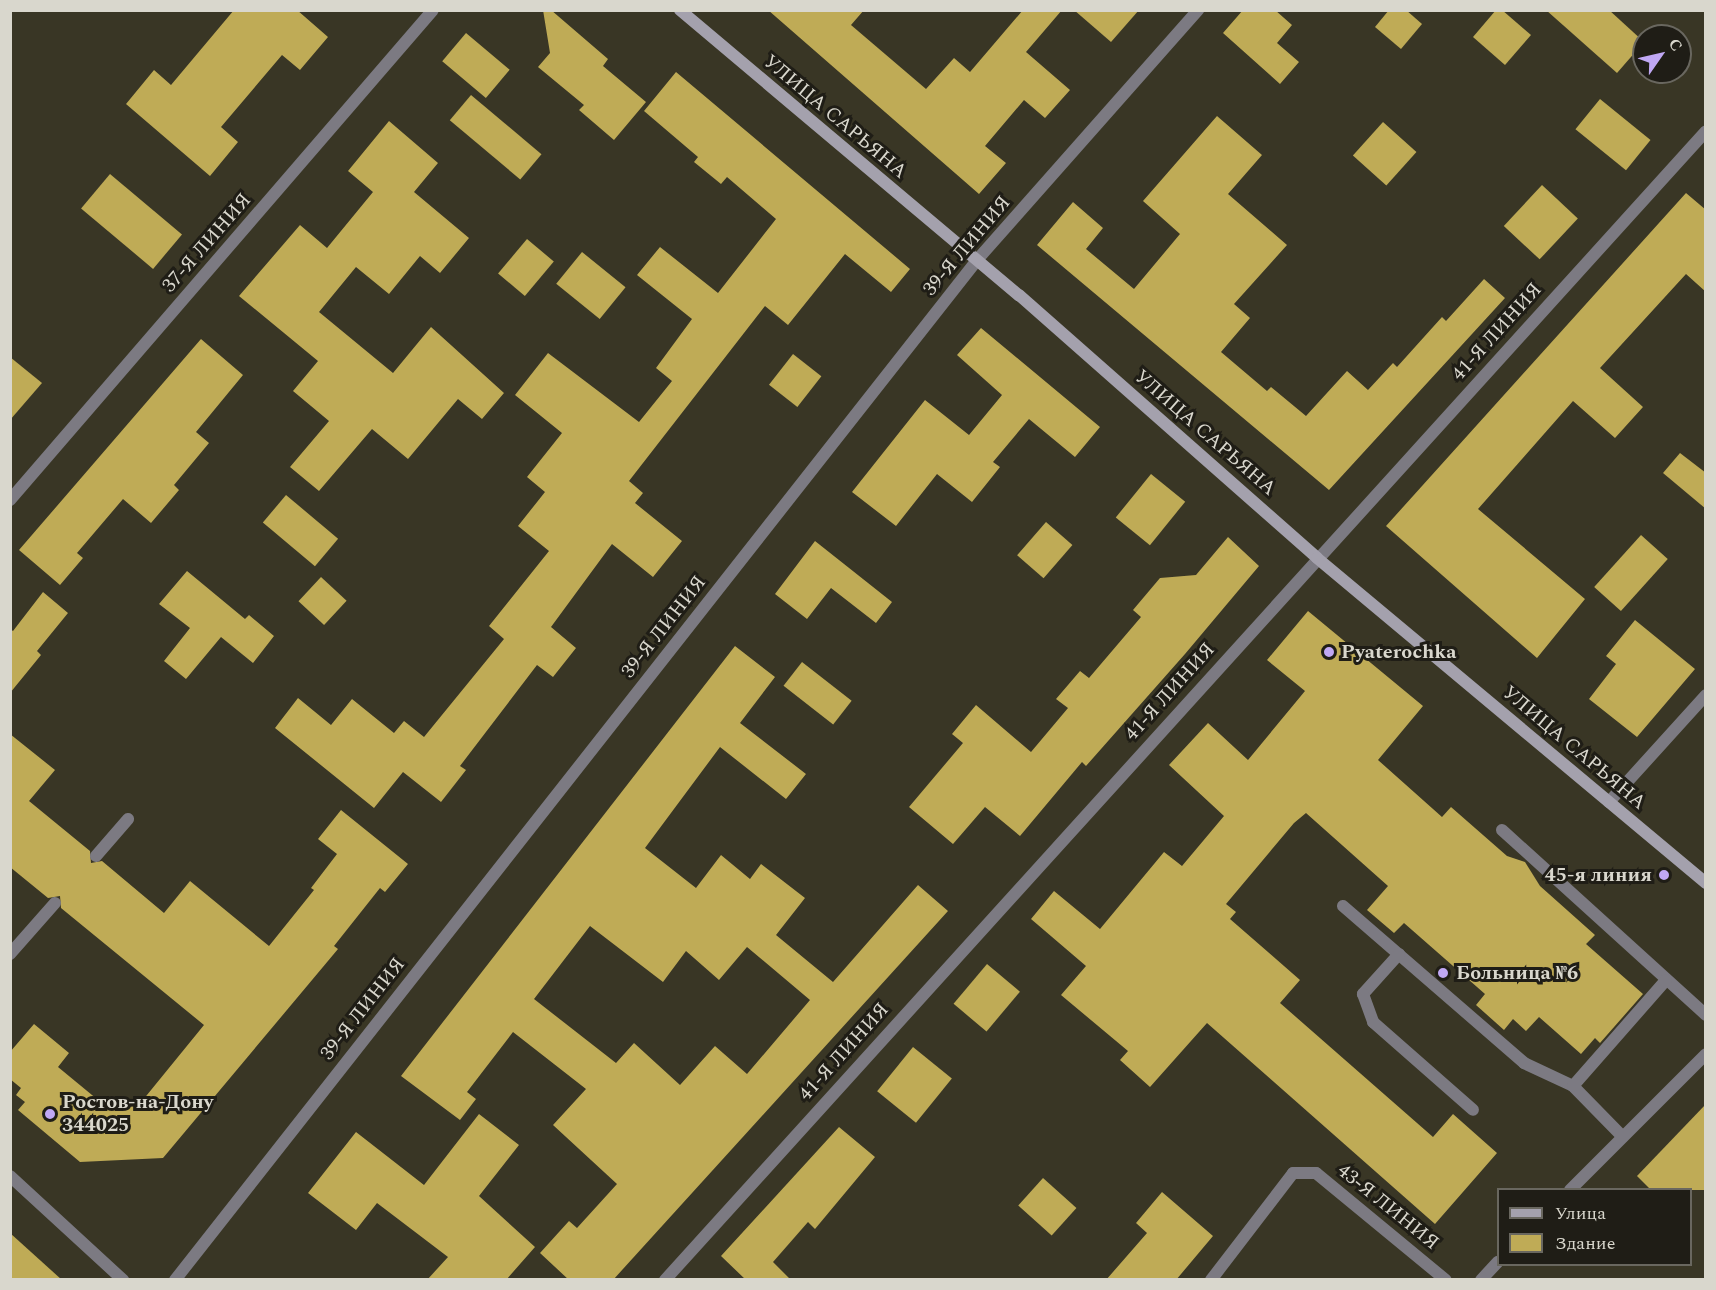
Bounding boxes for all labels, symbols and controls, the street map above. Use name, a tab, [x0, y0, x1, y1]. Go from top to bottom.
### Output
north arrow	[1632, 24, 1692, 84]
text: С	[1662, 34, 1688, 56]
street label: УЛИЦА САРЬЯНА	[758, 50, 912, 184]
street label: 37-Я ЛИНИЯ	[157, 189, 257, 297]
street label: 39-Я ЛИНИЯ	[918, 191, 1016, 301]
street label: 41-Я ЛИНИЯ	[1447, 278, 1547, 386]
street label: УЛИЦА САРЬЯНА	[1129, 365, 1281, 501]
street label: 39-Я ЛИНИЯ	[617, 571, 711, 683]
street label: 41-Я ЛИНИЯ	[1120, 638, 1220, 746]
place label: Pyaterochka	[1341, 640, 1457, 664]
marker: Pyaterochka	[1322, 645, 1336, 659]
street label: УЛИЦА САРЬЯНА	[1497, 681, 1651, 815]
place label: 45-я линия	[1545, 863, 1652, 887]
marker: 45-я линия	[1657, 868, 1671, 882]
street label: 39-Я ЛИНИЯ	[316, 953, 410, 1065]
place label: Больница №6	[1456, 961, 1578, 985]
marker: Больница №6	[1434, 964, 1452, 982]
street label: 41-Я ЛИНИЯ	[794, 998, 894, 1106]
place label: Ростов-на-Дону 344025	[62, 1090, 213, 1137]
marker: Ростов-на-Дону 344025	[43, 1107, 57, 1121]
street label: 43-Я ЛИНИЯ	[1332, 1159, 1444, 1255]
legend	[1497, 1188, 1692, 1266]
text: Улица	[1555, 1200, 1606, 1227]
text: Здание	[1555, 1230, 1615, 1257]

